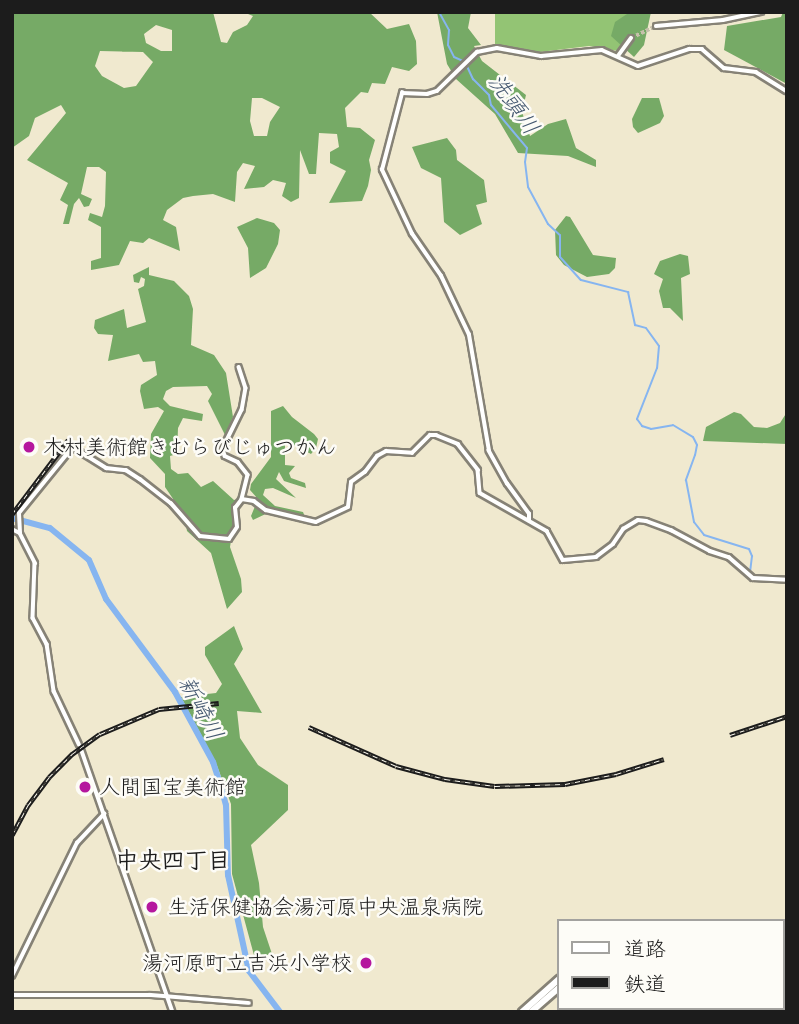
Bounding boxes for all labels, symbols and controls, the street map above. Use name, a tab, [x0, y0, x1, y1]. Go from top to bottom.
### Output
water label: 洗頭川	[483, 68, 545, 140]
place label: 木村美術館きむらびじゅつかん	[43, 434, 337, 460]
marker: 木村美術館きむらびじゅつかん	[21, 439, 37, 455]
water label: 新崎川	[173, 671, 229, 745]
place label: 人間国宝美術館	[99, 774, 246, 800]
marker: 人間国宝美術館	[77, 779, 93, 795]
district label: 中央四丁目	[116, 846, 230, 874]
place label: 生活保健協会湯河原中央温泉病院	[168, 894, 483, 920]
marker: 生活保健協会湯河原中央温泉病院	[142, 897, 162, 917]
legend	[558, 919, 785, 1010]
text: 道路	[624, 935, 666, 963]
place label: 湯河原町立吉浜小学校	[142, 950, 352, 976]
marker: 湯河原町立吉浜小学校	[358, 955, 374, 971]
text: 鉄道	[624, 970, 666, 998]

